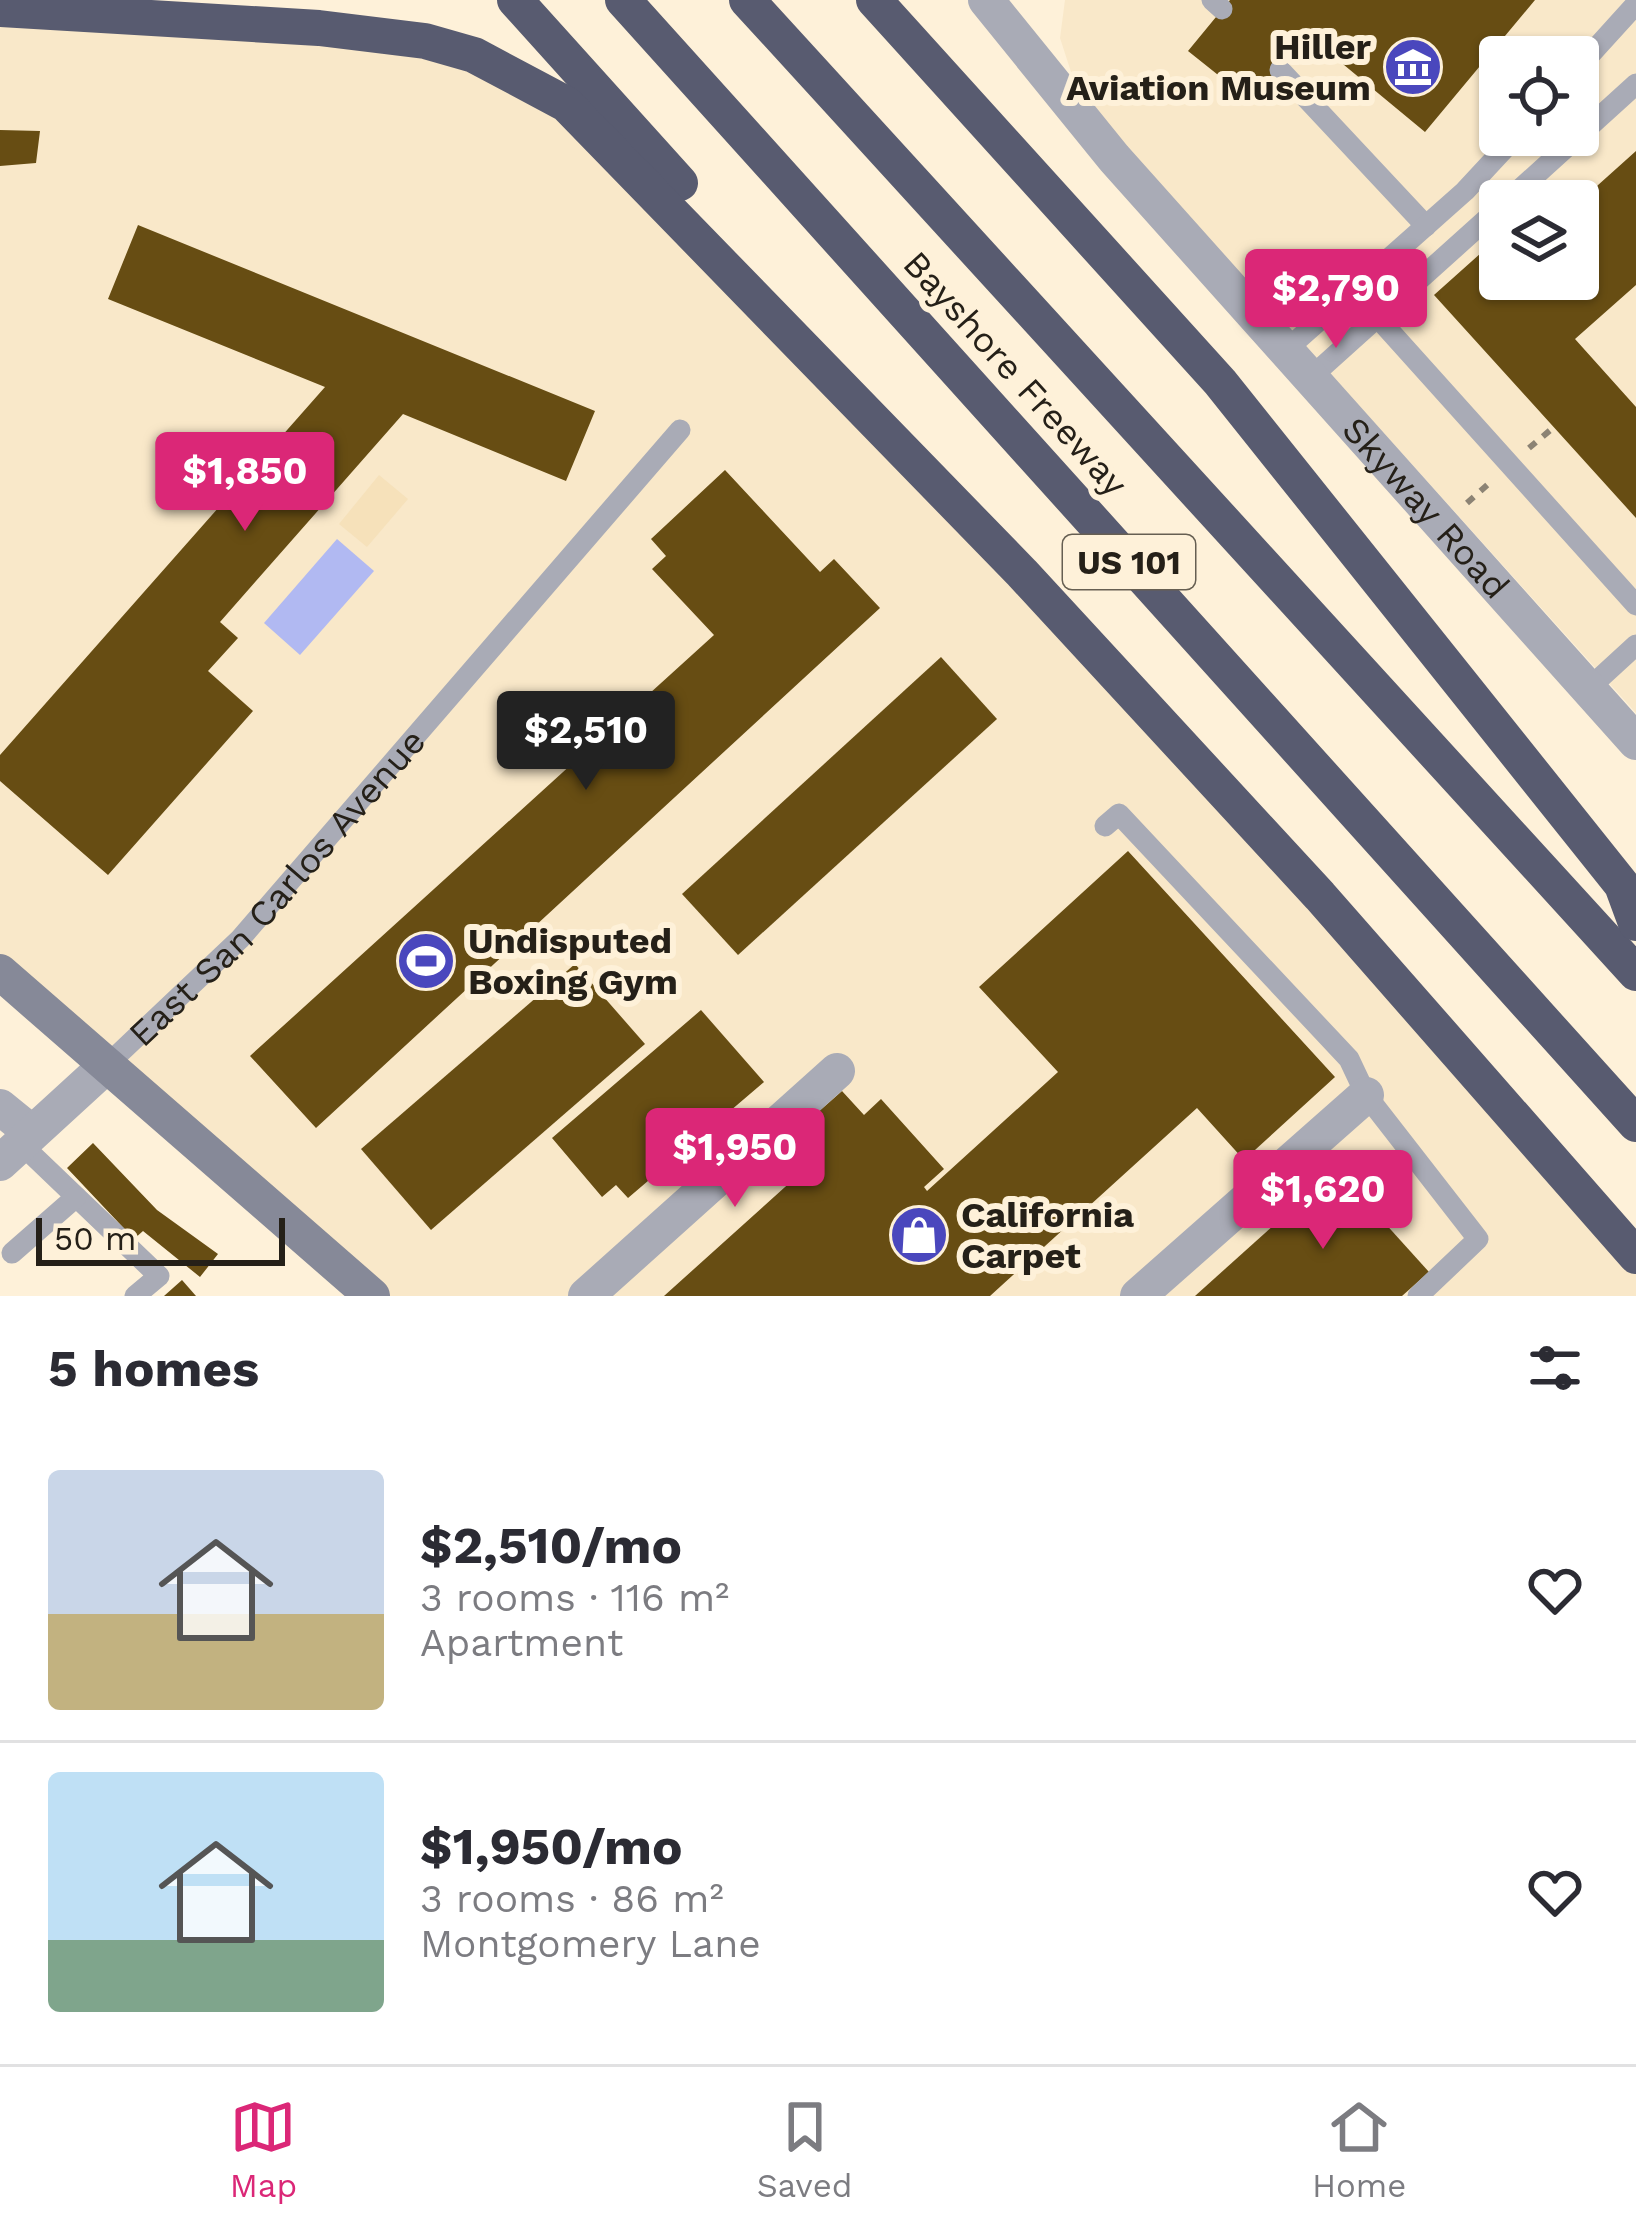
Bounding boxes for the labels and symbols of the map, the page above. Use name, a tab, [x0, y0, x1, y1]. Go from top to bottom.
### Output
place label: Hiller Aviation Museum	[1066, 26, 1372, 109]
museum icon: Hiller Aviation Museum	[1382, 36, 1444, 98]
street label: Bayshore Freeway	[895, 243, 1136, 505]
pin: $2,790	[1238, 249, 1434, 351]
street label: Skyway Road	[1334, 409, 1518, 607]
pin: $1,850	[147, 432, 343, 534]
road number: US 101	[1063, 535, 1195, 589]
pin: $2,510	[488, 691, 684, 793]
street label: East San Carlos Avenue	[120, 721, 434, 1055]
place label: Undisputed Boxing Gym	[468, 920, 678, 1003]
sports icon: Undisputed Boxing Gym	[395, 930, 457, 992]
pin: $1,950	[637, 1108, 833, 1210]
pin: $1,620	[1225, 1150, 1421, 1252]
place label: California Carpet	[961, 1194, 1134, 1277]
shop icon: California Carpet	[888, 1204, 950, 1266]
scale bar	[36, 1212, 285, 1265]

